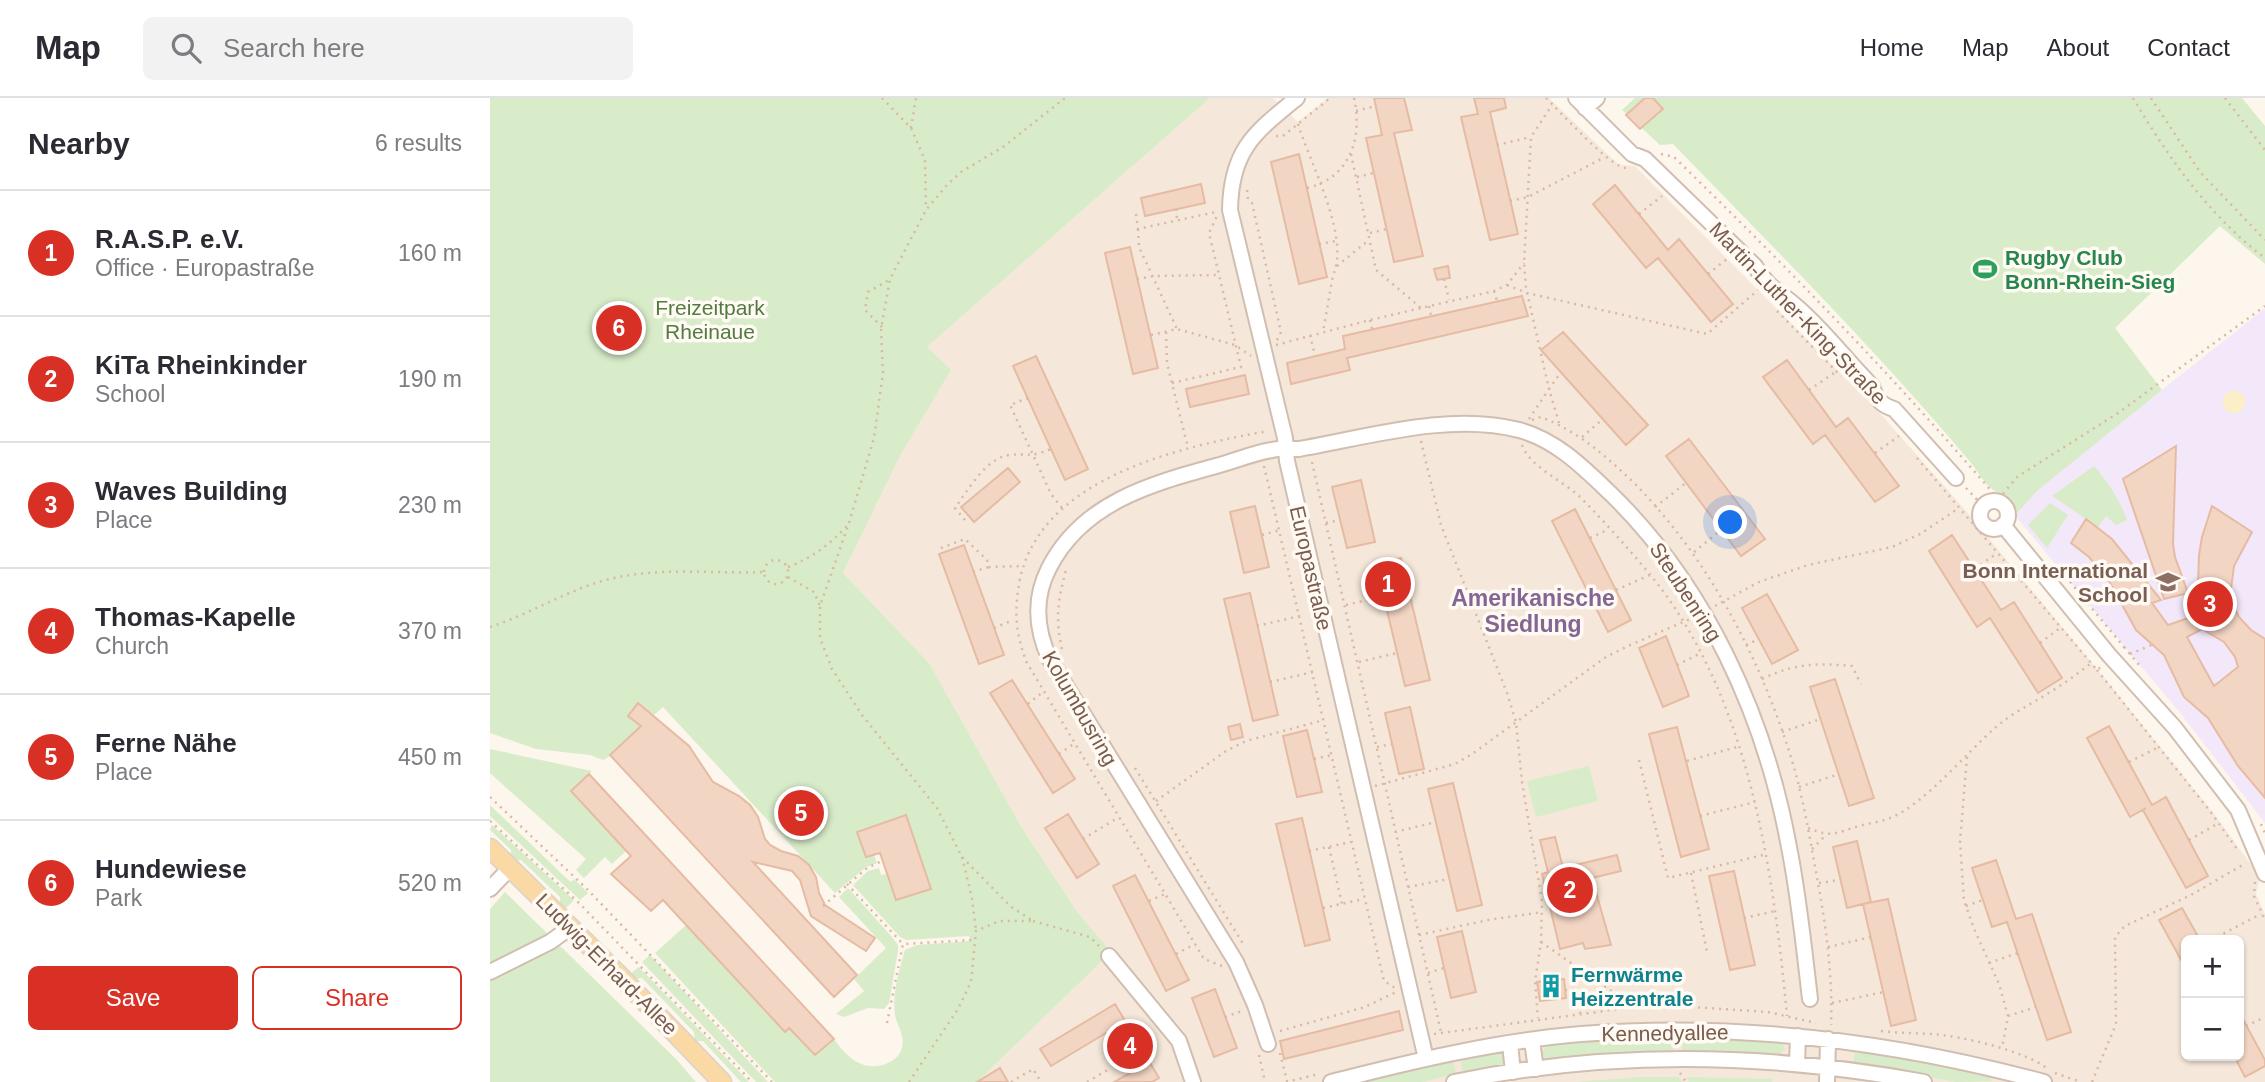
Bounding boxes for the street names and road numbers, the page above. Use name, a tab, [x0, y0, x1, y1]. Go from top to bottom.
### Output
street label: Martin-Luther-King-Straße	[1705, 217, 1891, 409]
street label: Europastraße	[1285, 503, 1337, 633]
street label: Steubenring	[1646, 538, 1726, 646]
street label: Kolumbusring	[1038, 647, 1122, 769]
street label: Ludwig-Erhard-Allee	[532, 889, 682, 1039]
street label: Kennedyallee	[1601, 1020, 1729, 1046]

